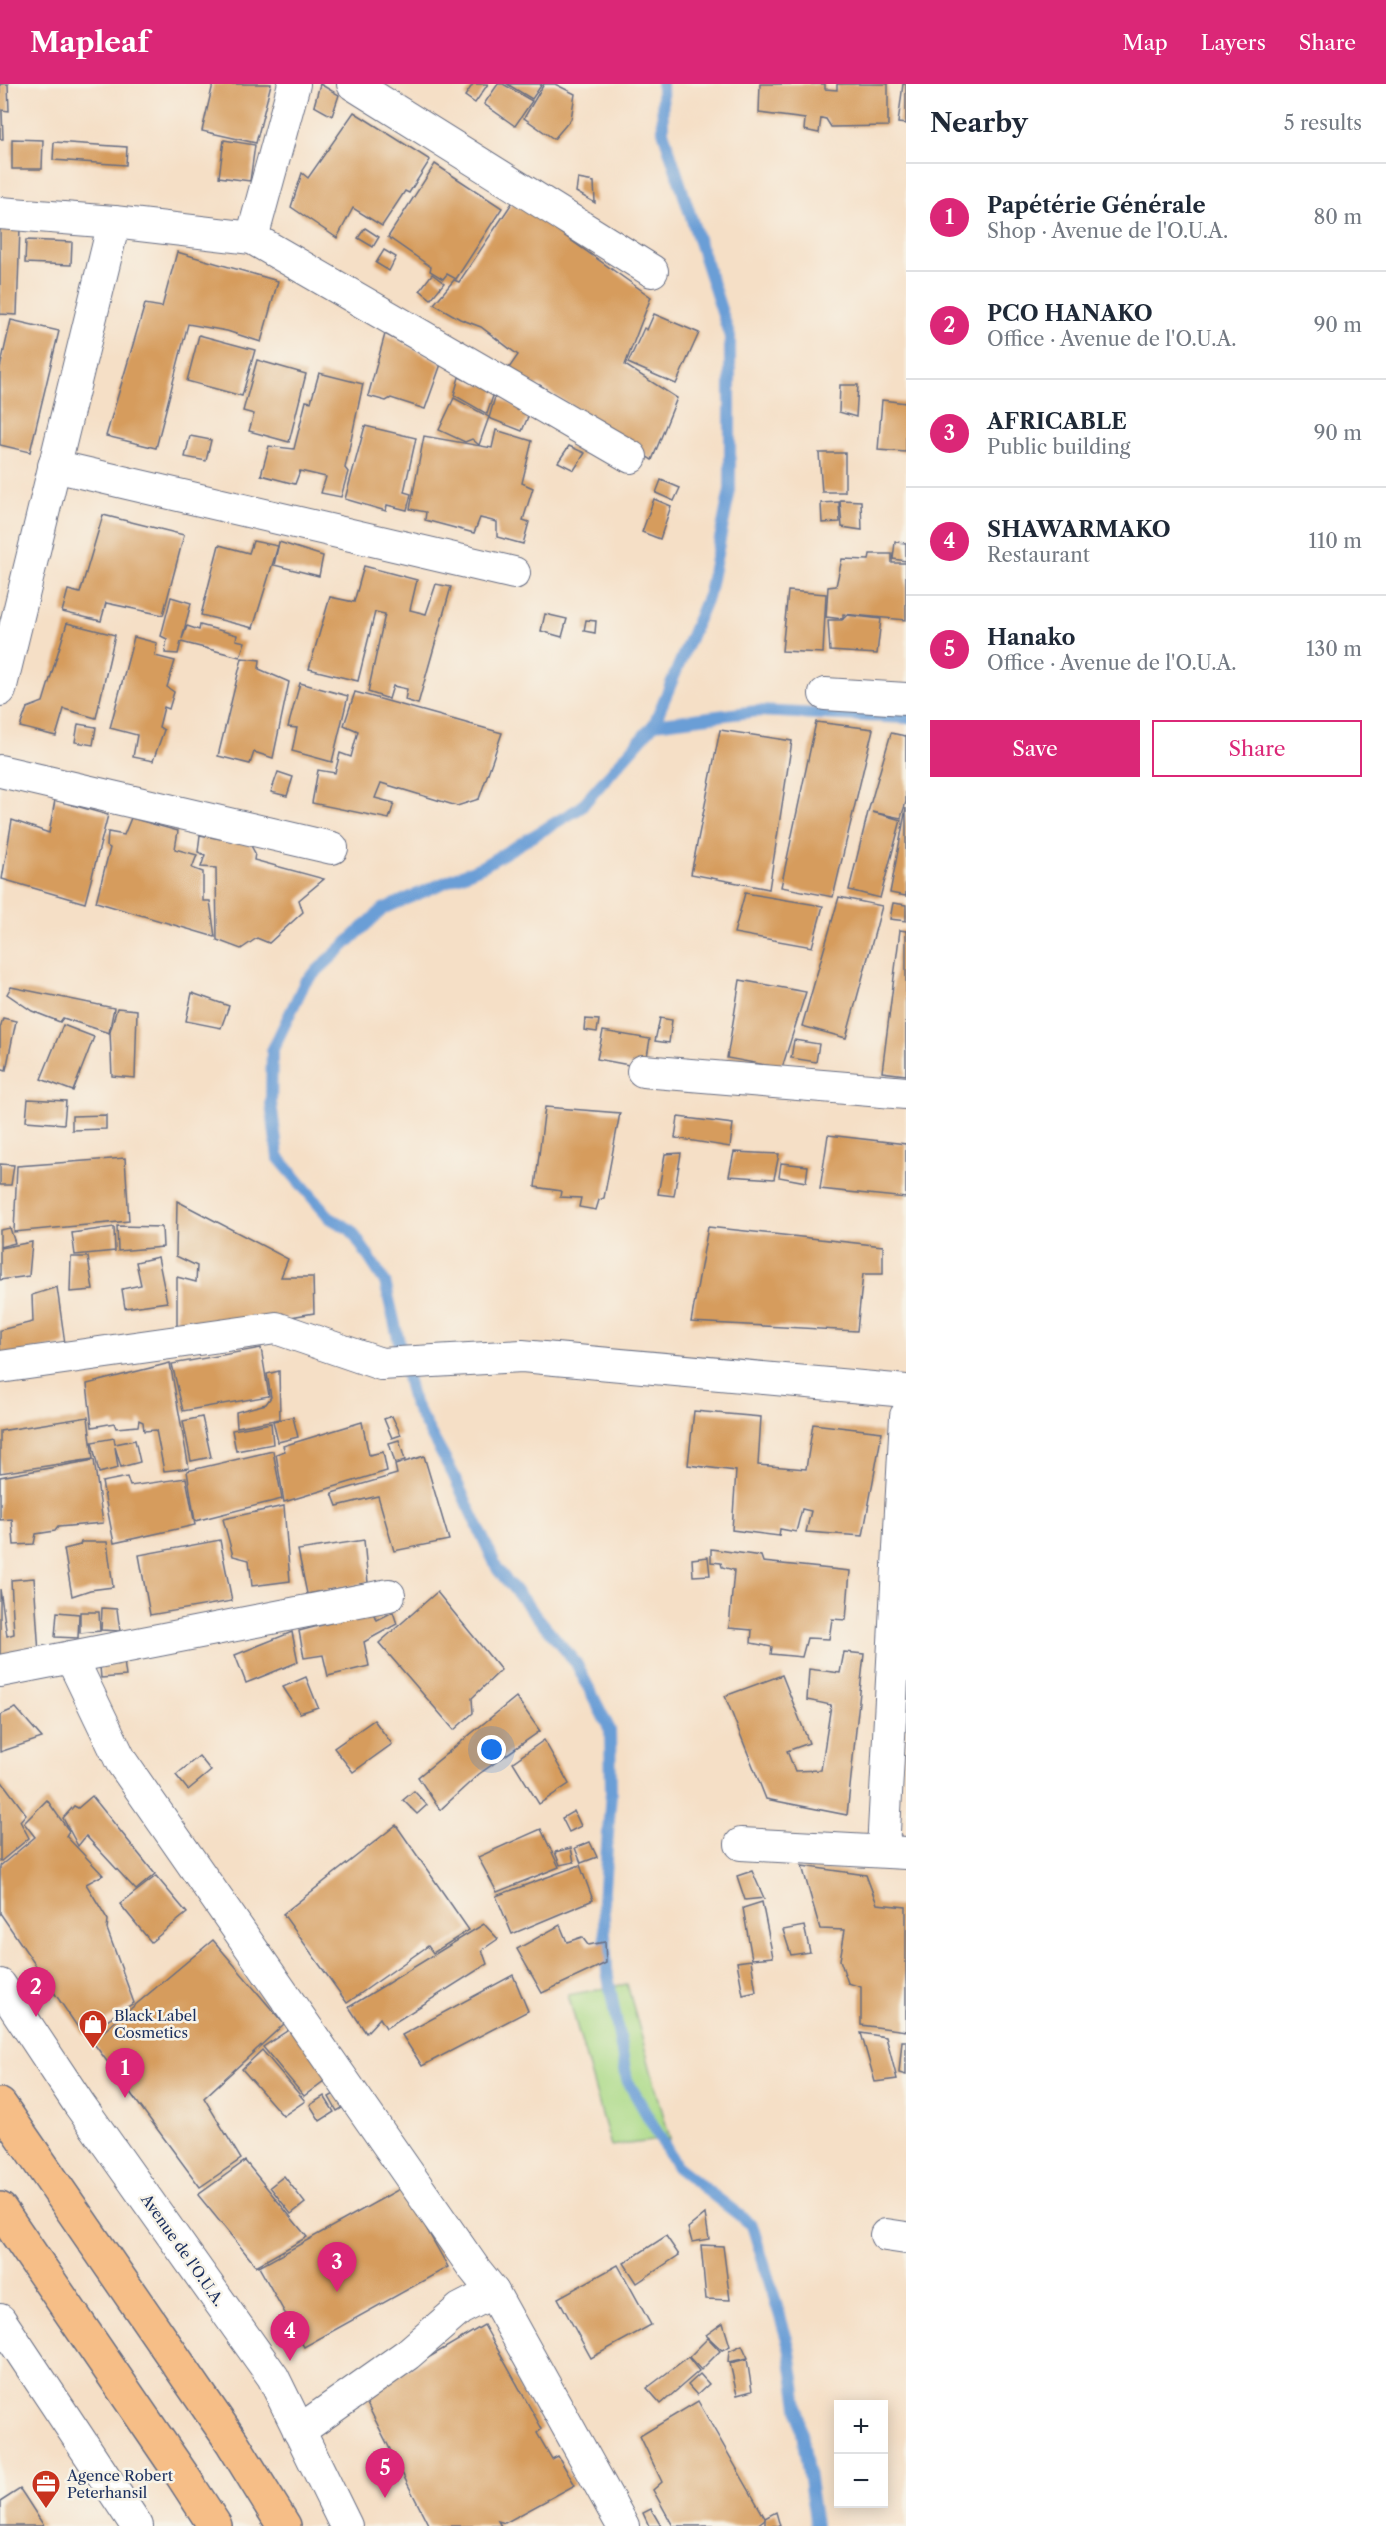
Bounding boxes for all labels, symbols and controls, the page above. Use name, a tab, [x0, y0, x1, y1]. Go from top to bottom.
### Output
text: Mapleaf	[30, 25, 149, 59]
text: Map	[1123, 30, 1168, 55]
text: Layers	[1201, 30, 1266, 55]
text: Share	[1299, 30, 1356, 55]
text: Nearby	[930, 107, 1028, 139]
text: 5 results	[1284, 111, 1362, 135]
text: Papétérie Générale	[987, 192, 1206, 219]
text: 1	[945, 205, 954, 229]
text: 80 m	[1314, 205, 1362, 229]
text: Shop · Avenue de l'O.U.A.	[987, 219, 1228, 243]
text: PCO HANAKO	[987, 300, 1153, 327]
text: 2	[944, 313, 955, 337]
text: 90 m	[1314, 313, 1362, 337]
text: Office · Avenue de l'O.U.A.	[987, 327, 1237, 351]
text: AFRICABLE	[987, 408, 1127, 435]
text: 3	[944, 421, 955, 445]
text: 90 m	[1314, 421, 1362, 445]
text: Public building	[987, 435, 1130, 459]
text: SHAWARMAKO	[987, 516, 1171, 543]
text: 4	[944, 529, 955, 553]
text: 110 m	[1309, 529, 1362, 553]
text: Restaurant	[987, 543, 1090, 567]
text: Hanako	[987, 624, 1075, 651]
text: 5	[944, 637, 955, 661]
text: 130 m	[1306, 637, 1362, 661]
text: Office · Avenue de l'O.U.A.	[987, 651, 1237, 675]
button: Save	[930, 720, 1140, 777]
button: Share	[1152, 720, 1362, 777]
your location	[477, 1735, 506, 1764]
pin: 2	[16, 1968, 56, 2017]
place label: Black Label Cosmetics	[114, 2006, 197, 2042]
shop icon: Black Label Cosmetics	[77, 2008, 109, 2050]
pin: 1	[106, 2048, 144, 2098]
street label: Avenue de l'O.U.A.	[137, 2189, 229, 2310]
pin: 3	[318, 2242, 356, 2292]
pin: 4	[270, 2312, 310, 2361]
map controls	[834, 2400, 888, 2508]
button: +	[834, 2400, 888, 2454]
pin: 5	[366, 2448, 404, 2498]
button: −	[834, 2454, 888, 2508]
place label: Agence Robert Peterhansil	[66, 2466, 174, 2502]
office icon: Agence Robert Peterhansil	[30, 2468, 62, 2510]

